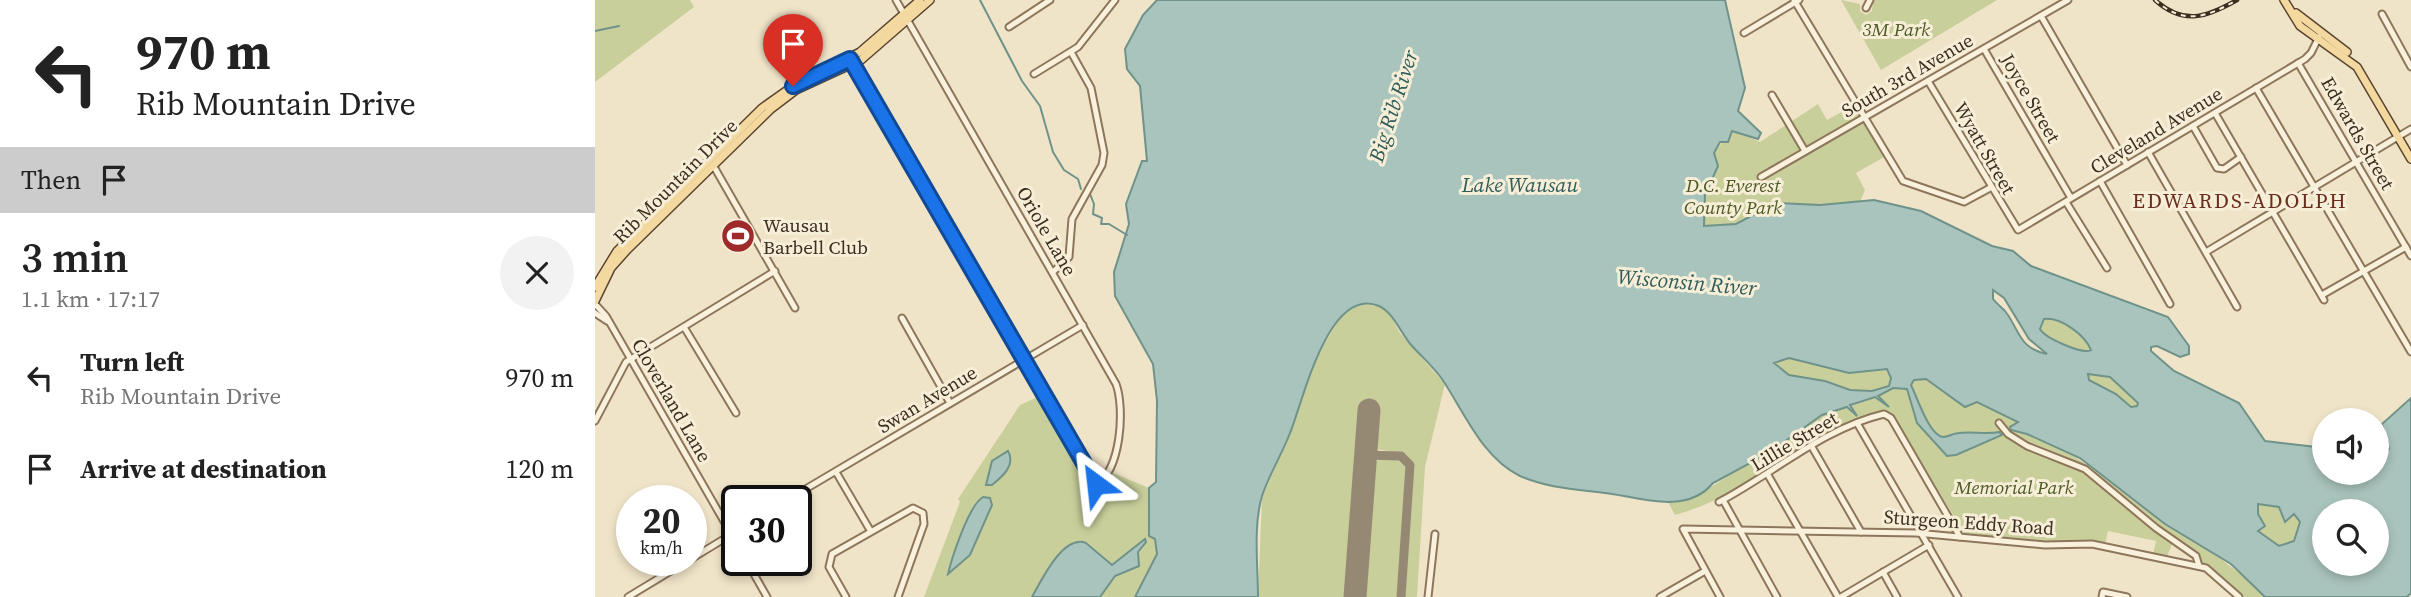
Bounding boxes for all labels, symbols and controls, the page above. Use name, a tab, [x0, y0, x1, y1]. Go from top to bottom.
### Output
pin	[763, 14, 823, 86]
park label: 3M Park	[1862, 16, 1930, 42]
text: 970 m	[136, 18, 271, 85]
icon: arrive	[774, 25, 812, 63]
street label: South 3rd Avenue	[1836, 27, 1978, 123]
icon: left	[21, 28, 112, 119]
water label: Big Rib River	[1361, 46, 1425, 167]
street label: Joyce Street	[1995, 48, 2067, 148]
street label: Edwards Street	[2315, 72, 2401, 195]
street label: Cleveland Avenue	[2085, 80, 2227, 180]
text: Rib Mountain Drive	[136, 82, 416, 126]
street label: Wyatt Street	[1948, 97, 2022, 200]
street label: Rib Mountain Drive	[607, 113, 743, 249]
icon: arrive	[95, 161, 133, 199]
text: Then	[21, 162, 81, 198]
water label: Lake Wausau	[1461, 170, 1578, 199]
park label: D.C. Everest County Park	[1684, 172, 1782, 220]
street label: Oriole Lane	[1011, 182, 1083, 280]
district label: EDWARDS-ADOLPH	[2132, 186, 2348, 215]
place label: Wausau Barbell Club	[763, 212, 868, 260]
sports icon: Wausau Barbell Club	[719, 217, 757, 255]
text: 3 min	[21, 228, 129, 286]
button: close	[500, 236, 574, 310]
water label: Wisconsin River	[1616, 261, 1758, 303]
text: 1.1 km · 17:17	[21, 283, 160, 315]
street label: Cloverland Lane	[626, 333, 718, 467]
text: Turn left	[80, 344, 184, 380]
icon: left	[21, 359, 59, 397]
street label: Swan Avenue	[873, 359, 981, 439]
text: 970 m	[506, 360, 574, 396]
text: Rib Mountain Drive	[80, 380, 281, 412]
street label: Lillie Street	[1746, 404, 1843, 477]
map controls	[2312, 408, 2389, 576]
button: sound	[2312, 408, 2389, 485]
position arrow	[1059, 447, 1133, 521]
icon: arrive	[21, 450, 59, 488]
text: Arrive at destination	[80, 451, 327, 487]
text: 120 m	[506, 451, 574, 487]
park label: Memorial Park	[1953, 474, 2074, 500]
speed limit sign: 30	[721, 485, 812, 576]
text: 20	[643, 497, 680, 545]
button: search	[2312, 499, 2389, 576]
street label: Sturgeon Eddy Road	[1883, 503, 2055, 541]
text: km/h	[640, 535, 683, 560]

